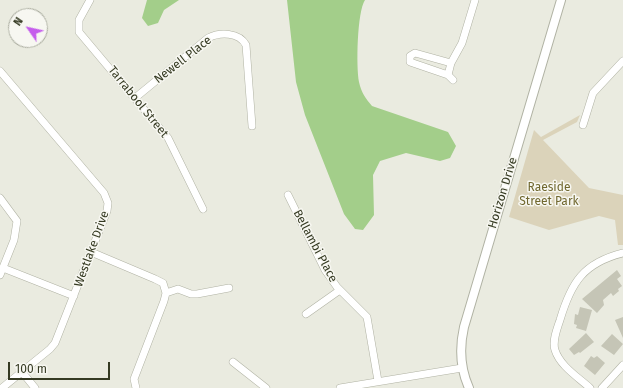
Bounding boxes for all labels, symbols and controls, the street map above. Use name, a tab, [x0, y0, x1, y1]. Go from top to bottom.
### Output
north arrow	[8, 8, 48, 48]
text: N	[11, 15, 26, 28]
street label: Newell Place	[151, 33, 215, 87]
street label: Tarrabool Street	[105, 63, 171, 141]
street label: Horizon Drive	[485, 156, 521, 230]
park label: Raeside Street Park	[519, 181, 579, 209]
street label: Bellambi Place	[290, 207, 340, 285]
street label: Westlake Drive	[72, 209, 112, 289]
scale bar	[10, 354, 112, 380]
text: 100 m	[15, 362, 47, 376]

